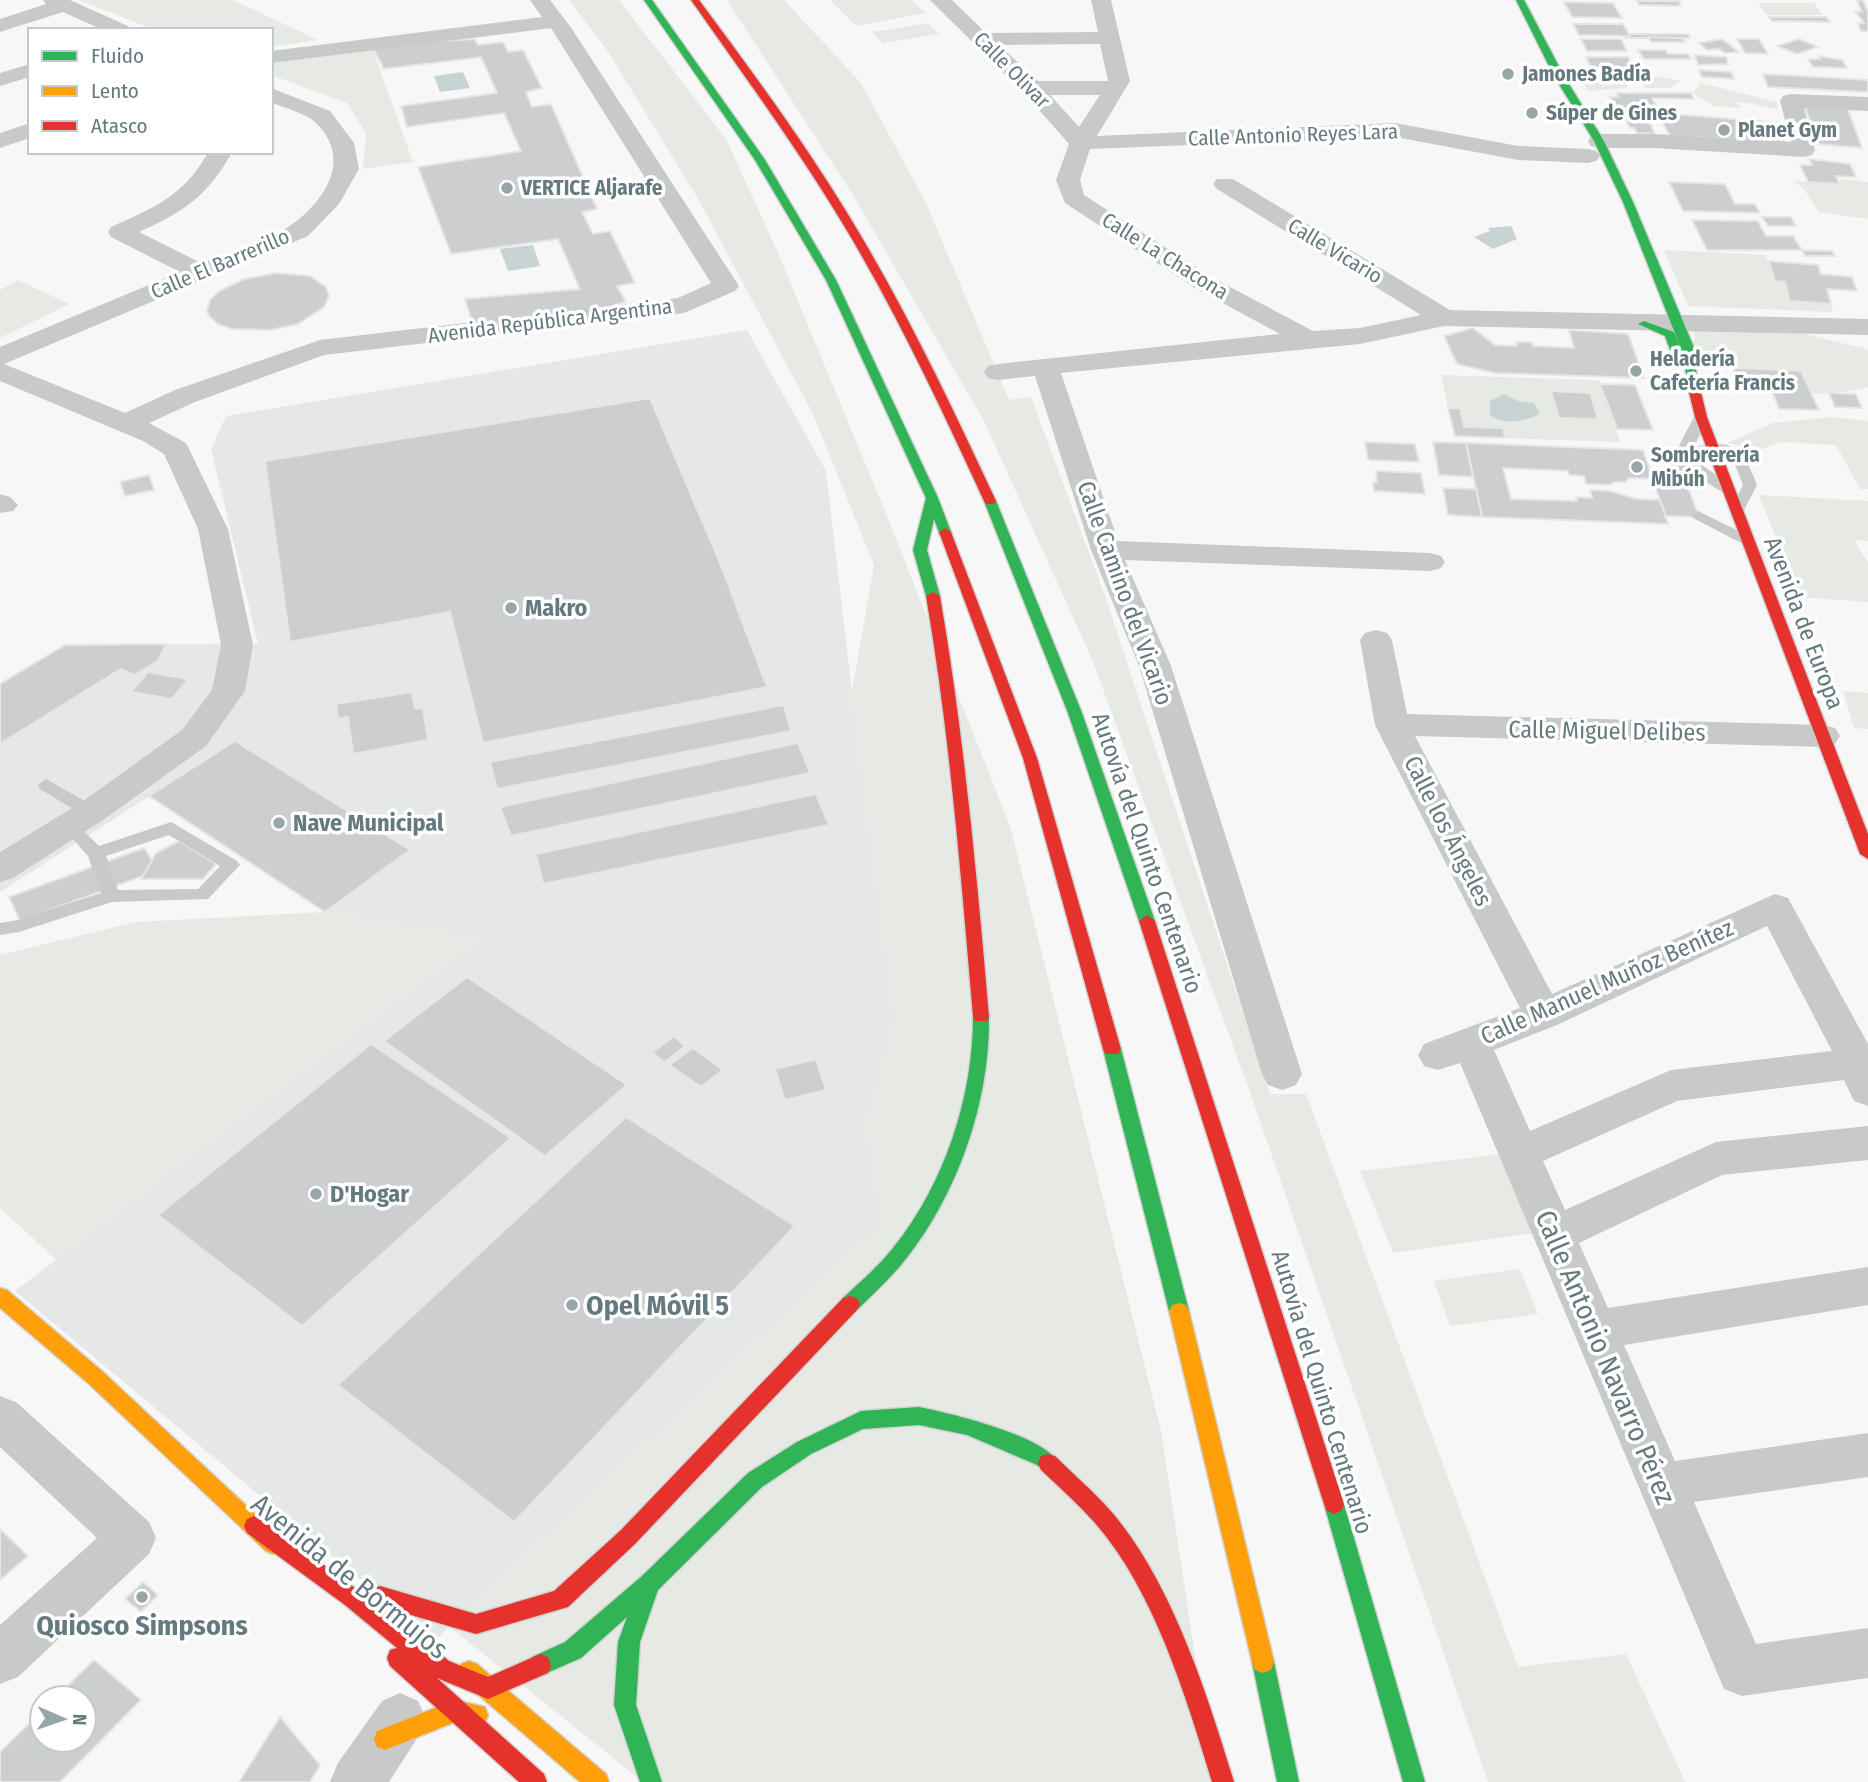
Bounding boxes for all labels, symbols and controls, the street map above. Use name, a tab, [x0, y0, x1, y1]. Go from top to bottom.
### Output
street label: Calle Olivar	[968, 26, 1056, 114]
legend	[28, 28, 273, 154]
text: Fluido	[91, 43, 144, 69]
place label: Jamones Badía	[1521, 61, 1651, 87]
marker: Jamones Badía	[1500, 66, 1516, 82]
text: Lento	[91, 78, 139, 104]
place label: Súper de Gines	[1546, 100, 1677, 126]
marker: Súper de Gines	[1524, 105, 1540, 121]
text: Atasco	[91, 113, 148, 139]
place label: Planet Gym	[1738, 117, 1837, 143]
street label: Calle Antonio Reyes Lara	[1187, 118, 1399, 152]
marker: Planet Gym	[1716, 122, 1732, 138]
place label: VERTICE Aljarafe	[520, 175, 663, 201]
marker: VERTICE Aljarafe	[499, 180, 515, 196]
street label: Calle La Chacona	[1097, 207, 1233, 305]
street label: Calle Vicario	[1283, 213, 1387, 289]
street label: Calle El Barrerillo	[147, 223, 293, 305]
street label: Avenida República Argentina	[426, 293, 674, 349]
place label: Heladería Cafetería Francis	[1650, 346, 1795, 396]
marker: Heladería Cafetería Francis	[1628, 363, 1644, 379]
place label: Sombrerería Mibúh	[1651, 442, 1760, 492]
marker: Sombrerería Mibúh	[1629, 459, 1645, 475]
street label: Calle Camino del Vicario	[1071, 477, 1179, 709]
street label: Avenida de Europa	[1758, 533, 1850, 713]
place label: Makro	[525, 594, 588, 622]
marker: Makro	[503, 600, 519, 616]
street label: Autovía del Quinto Centenario	[1086, 709, 1208, 997]
street label: Calle Miguel Delibes	[1508, 715, 1706, 747]
street label: Calle los Ángeles	[1398, 751, 1499, 911]
place label: Nave Municipal	[293, 809, 444, 837]
marker: Nave Municipal	[271, 815, 287, 831]
street label: Calle Manuel Muñoz Benítez	[1476, 914, 1738, 1050]
place label: D'Hogar	[330, 1180, 409, 1208]
marker: D'Hogar	[308, 1186, 324, 1202]
street label: Calle Antonio Navarro Pérez	[1529, 1205, 1682, 1509]
street label: Autovía del Quinto Centenario	[1265, 1247, 1379, 1537]
place label: Opel Móvil 5	[586, 1289, 729, 1322]
marker: Opel Móvil 5	[564, 1297, 580, 1313]
street label: Avenida de Bormujos	[245, 1487, 455, 1666]
marker: Quiosco Simpsons	[134, 1589, 150, 1605]
place label: Quiosco Simpsons	[36, 1609, 248, 1642]
north arrow	[28, 1684, 98, 1754]
text: N	[68, 1713, 91, 1726]

